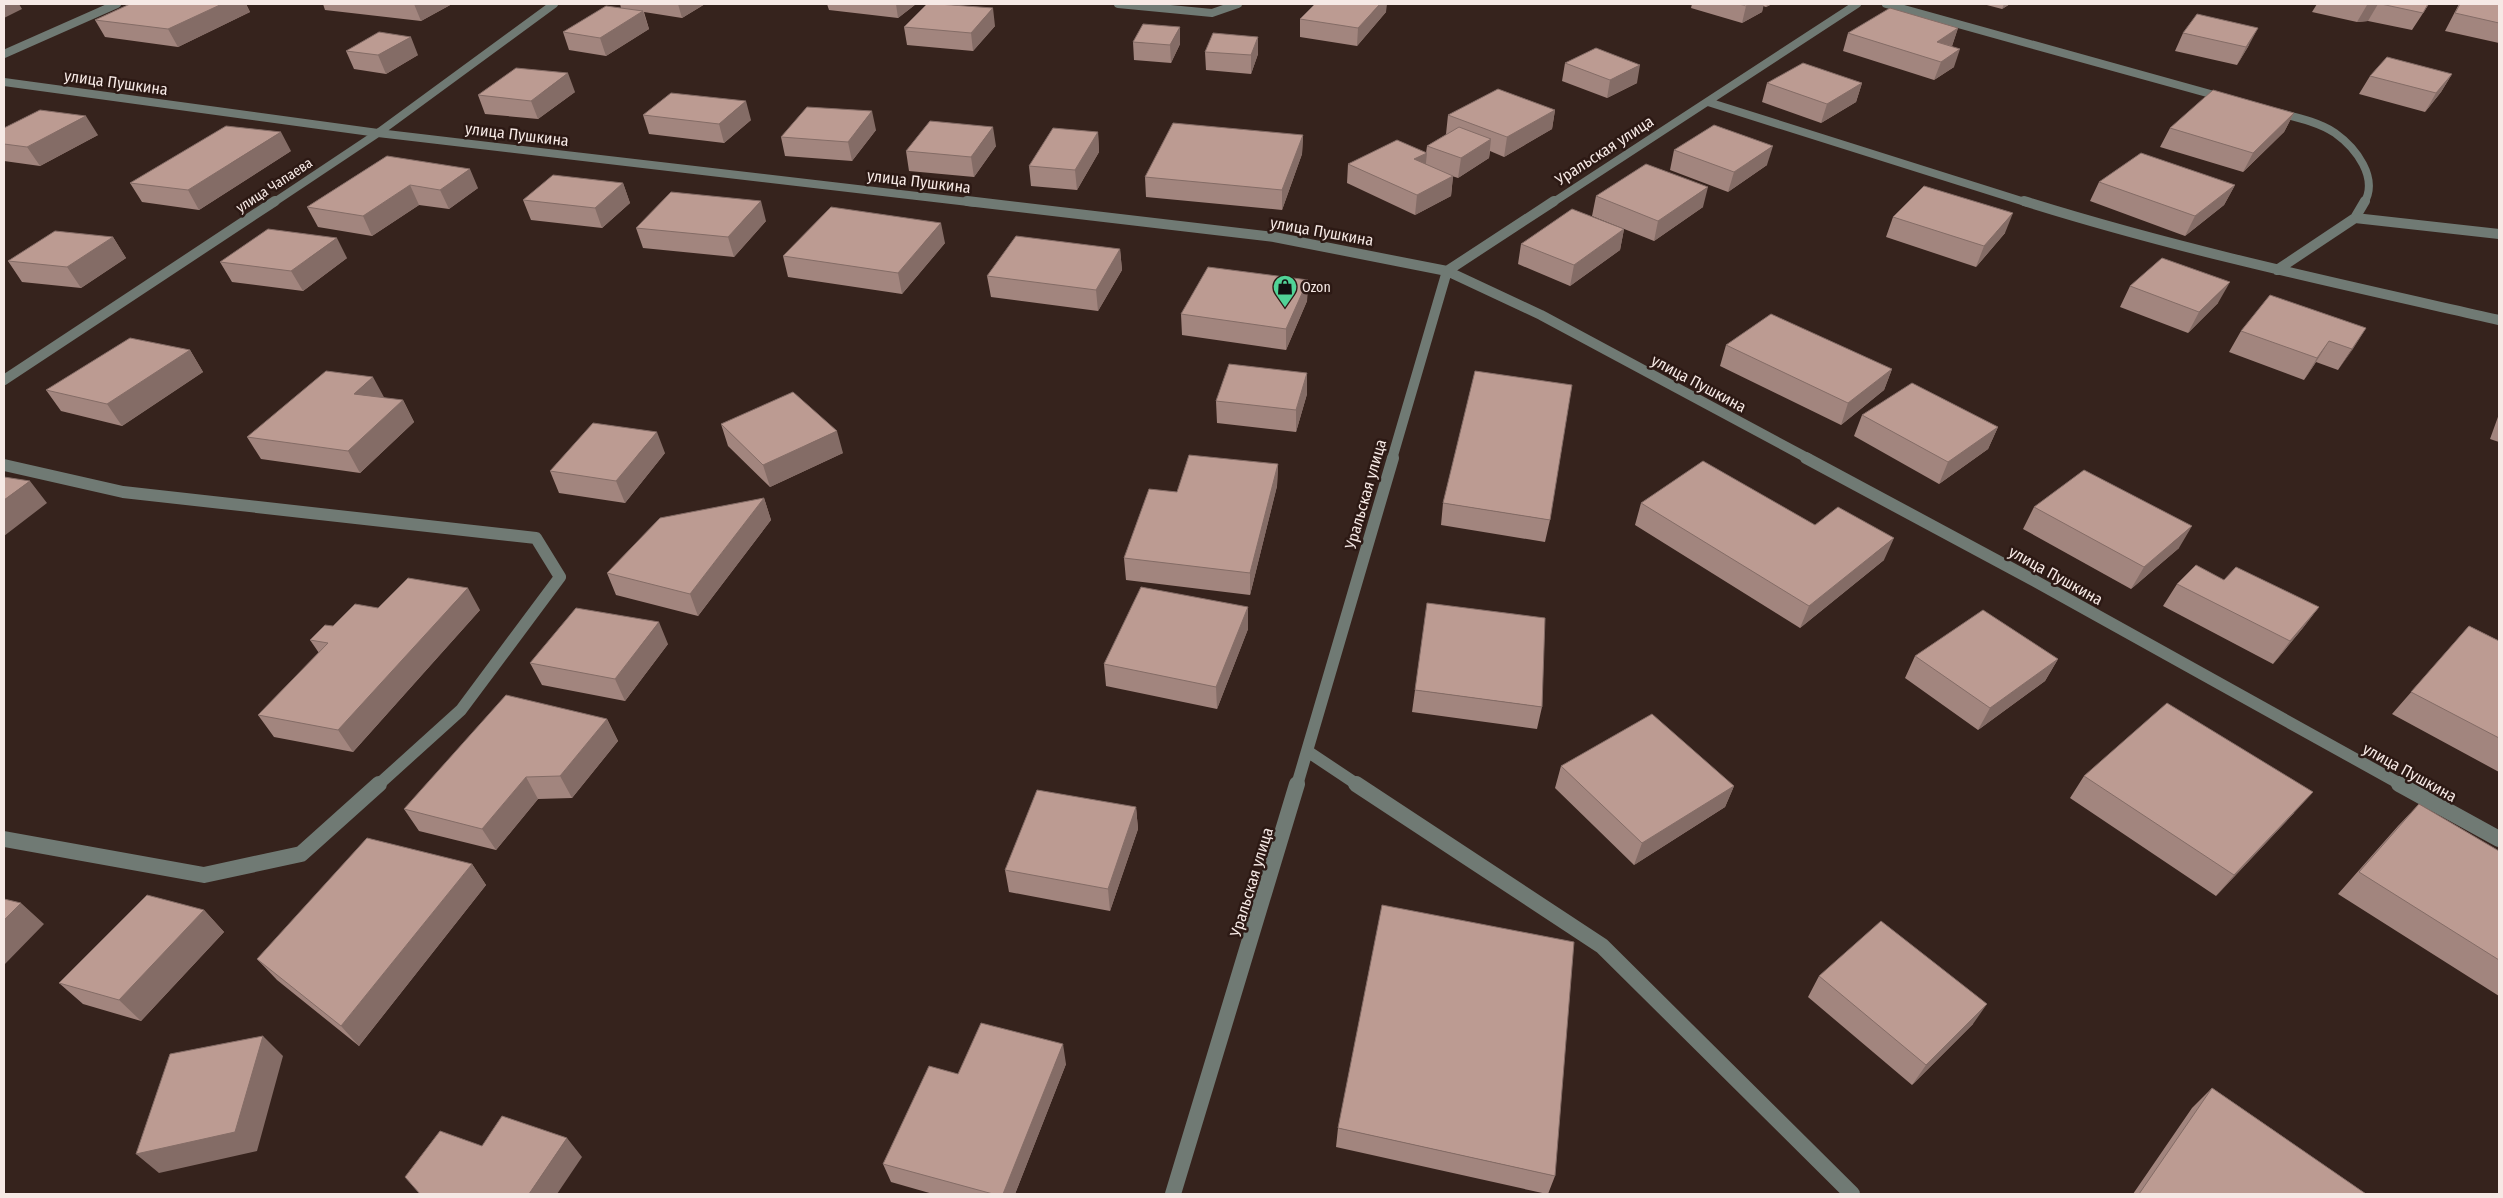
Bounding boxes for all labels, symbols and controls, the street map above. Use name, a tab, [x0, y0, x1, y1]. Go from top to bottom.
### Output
street label: улица Пушкина	[63, 66, 169, 99]
street label: Уральская улица	[1551, 111, 1657, 190]
street label: улица Пушкина	[464, 119, 570, 150]
street label: улица Чапаева	[233, 154, 316, 216]
street label: улица Пушкина	[866, 166, 972, 197]
street label: улица Пушкина	[1269, 213, 1375, 250]
shop icon: Ozon	[1272, 274, 1298, 308]
place label: Ozon	[1302, 279, 1331, 296]
street label: улица Пушкина	[1648, 351, 1750, 416]
street label: Уральская улица	[1340, 437, 1390, 552]
street label: улица Пушкина	[2005, 542, 2106, 609]
street label: улица Пушкина	[2359, 739, 2460, 806]
street label: Уральская улица	[1226, 825, 1277, 940]

